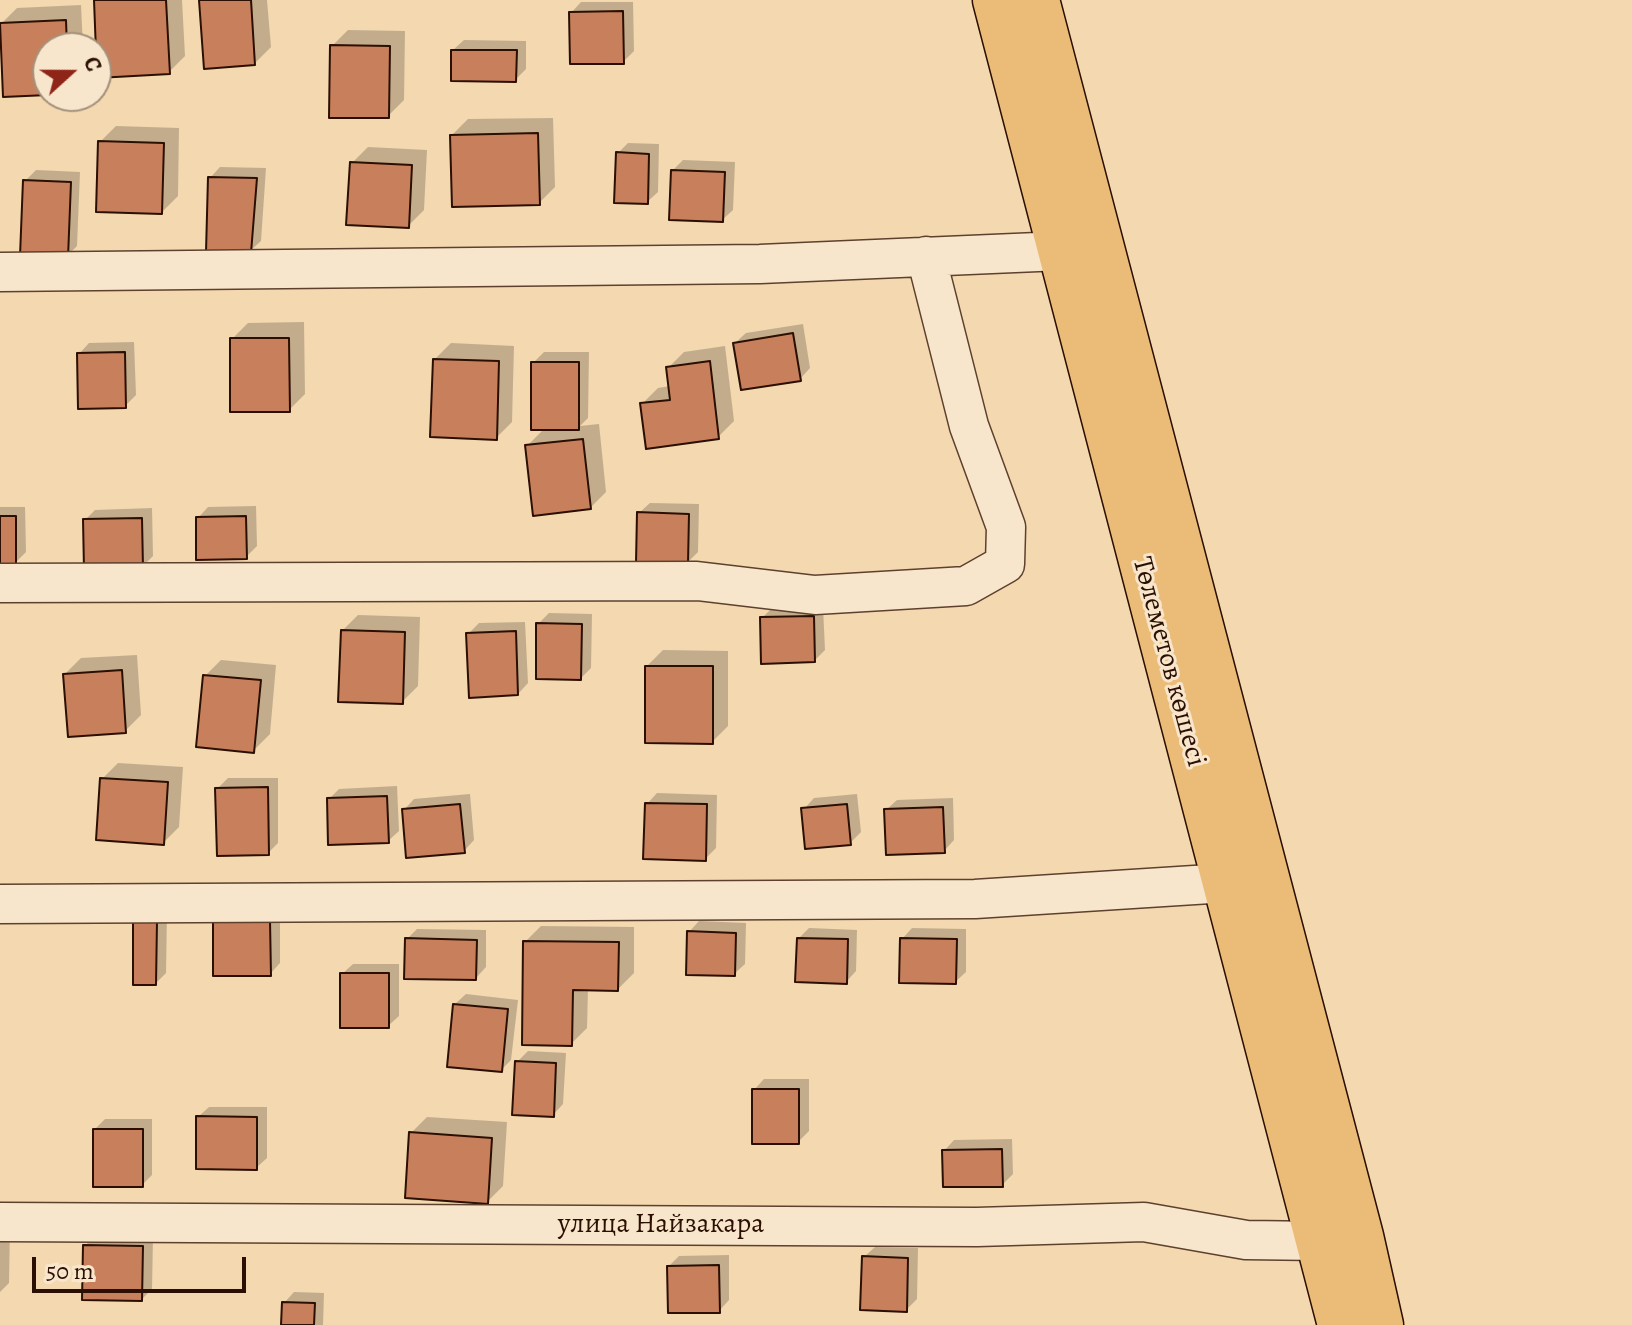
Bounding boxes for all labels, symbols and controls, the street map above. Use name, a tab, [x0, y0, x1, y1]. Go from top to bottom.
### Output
north arrow	[32, 32, 112, 112]
text: С	[76, 52, 109, 76]
street label: Төлеметов көшесі	[1124, 554, 1212, 770]
street label: улица Найзакара	[558, 1208, 764, 1242]
scale bar	[36, 1241, 250, 1291]
text: 50 m	[46, 1255, 94, 1287]

